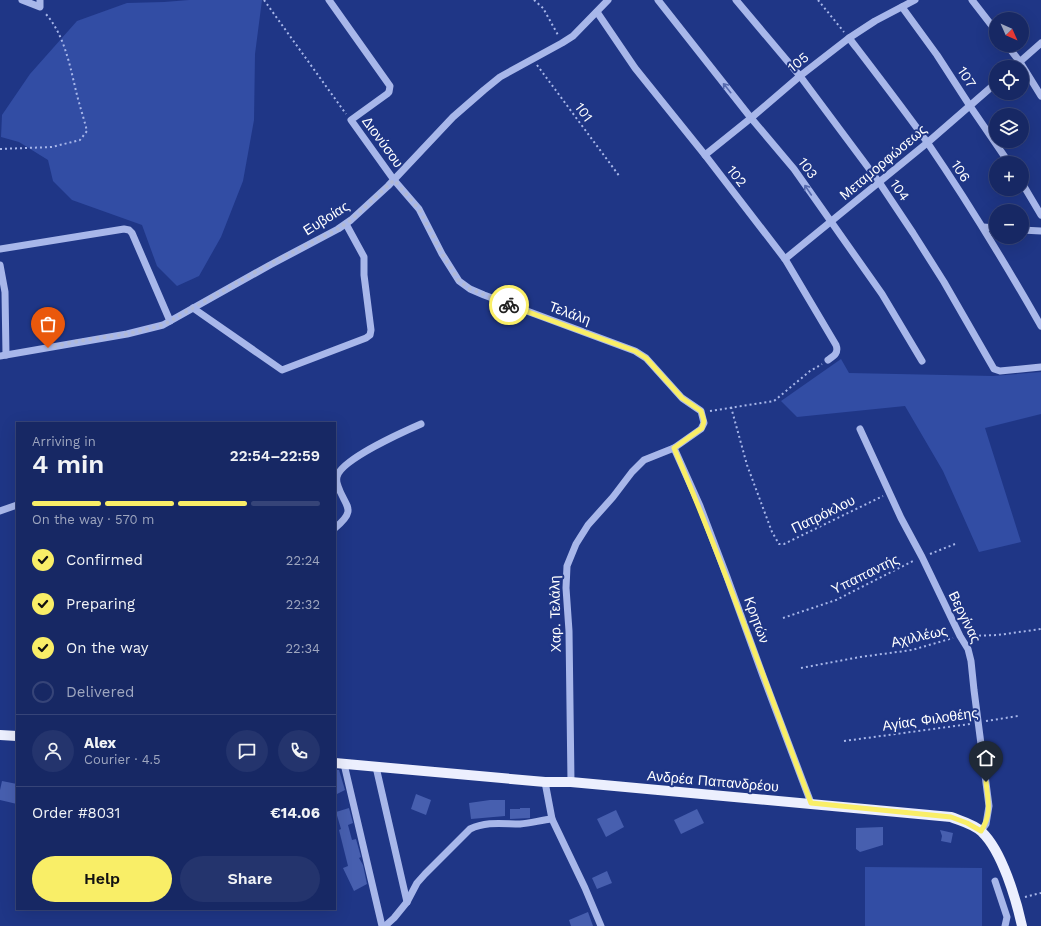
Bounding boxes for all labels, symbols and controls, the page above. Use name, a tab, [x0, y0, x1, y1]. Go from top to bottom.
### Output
north arrow	[989, 12, 1029, 52]
map controls	[989, 12, 1029, 244]
street label: 105	[784, 49, 812, 75]
button: locate	[989, 60, 1029, 100]
street label: 107	[954, 64, 980, 91]
one-way arrow	[723, 83, 732, 94]
street label: 101	[572, 99, 596, 125]
button: layers	[989, 108, 1029, 148]
street label: Διονύσου	[359, 113, 407, 171]
street label: Μεταμορφώσεως	[836, 121, 930, 203]
street label: 103	[795, 154, 821, 182]
button: +	[989, 156, 1029, 196]
street label: 106	[948, 157, 974, 185]
street label: 102	[724, 162, 750, 190]
street label: 104	[887, 176, 913, 204]
one-way arrow	[804, 185, 812, 196]
street label: Ευβοίας	[300, 198, 352, 238]
button: −	[989, 204, 1029, 244]
courier	[489, 285, 529, 325]
icon: bike	[498, 294, 520, 316]
street label: Τελάλη	[547, 298, 593, 328]
pin	[31, 307, 65, 348]
icon: bag	[37, 313, 59, 335]
text: Arriving in	[32, 434, 96, 449]
text: 22:54–22:59	[230, 447, 320, 465]
text: 4 min	[32, 449, 104, 479]
street label: Πατρόκλου	[789, 492, 857, 536]
text: On the way · 570 m	[32, 512, 154, 527]
icon: check	[32, 549, 54, 571]
text: Confirmed	[66, 551, 143, 569]
street label: Υπαπαντής	[829, 551, 902, 597]
text: 22:24	[286, 553, 320, 568]
street label: Χαρ. Τελάλη	[546, 575, 564, 653]
street label: Βεργίνας	[946, 589, 984, 646]
icon: check	[32, 593, 54, 615]
text: Preparing	[66, 595, 135, 613]
street label: Κρητών	[741, 595, 773, 645]
text: 22:32	[286, 597, 320, 612]
street label: Αχιλλέως	[889, 622, 949, 650]
icon: check	[32, 637, 54, 659]
text: On the way	[66, 639, 148, 657]
text: 22:34	[285, 641, 320, 656]
text: Delivered	[66, 683, 134, 701]
street label: Αγίας Φιλοθέης	[881, 704, 979, 734]
button: person	[32, 730, 74, 772]
button: chat	[226, 730, 268, 772]
button: phone	[278, 730, 320, 772]
text: Alex	[84, 734, 116, 752]
pin	[969, 741, 1003, 782]
icon: home	[975, 747, 997, 769]
text: Courier · 4.5	[84, 752, 161, 767]
street label: Ανδρέα Παπανδρέου	[647, 767, 779, 795]
text: Order #8031	[32, 804, 120, 822]
text: €14.06	[270, 804, 320, 822]
button: Help	[32, 856, 172, 902]
button: Share	[180, 856, 320, 902]

